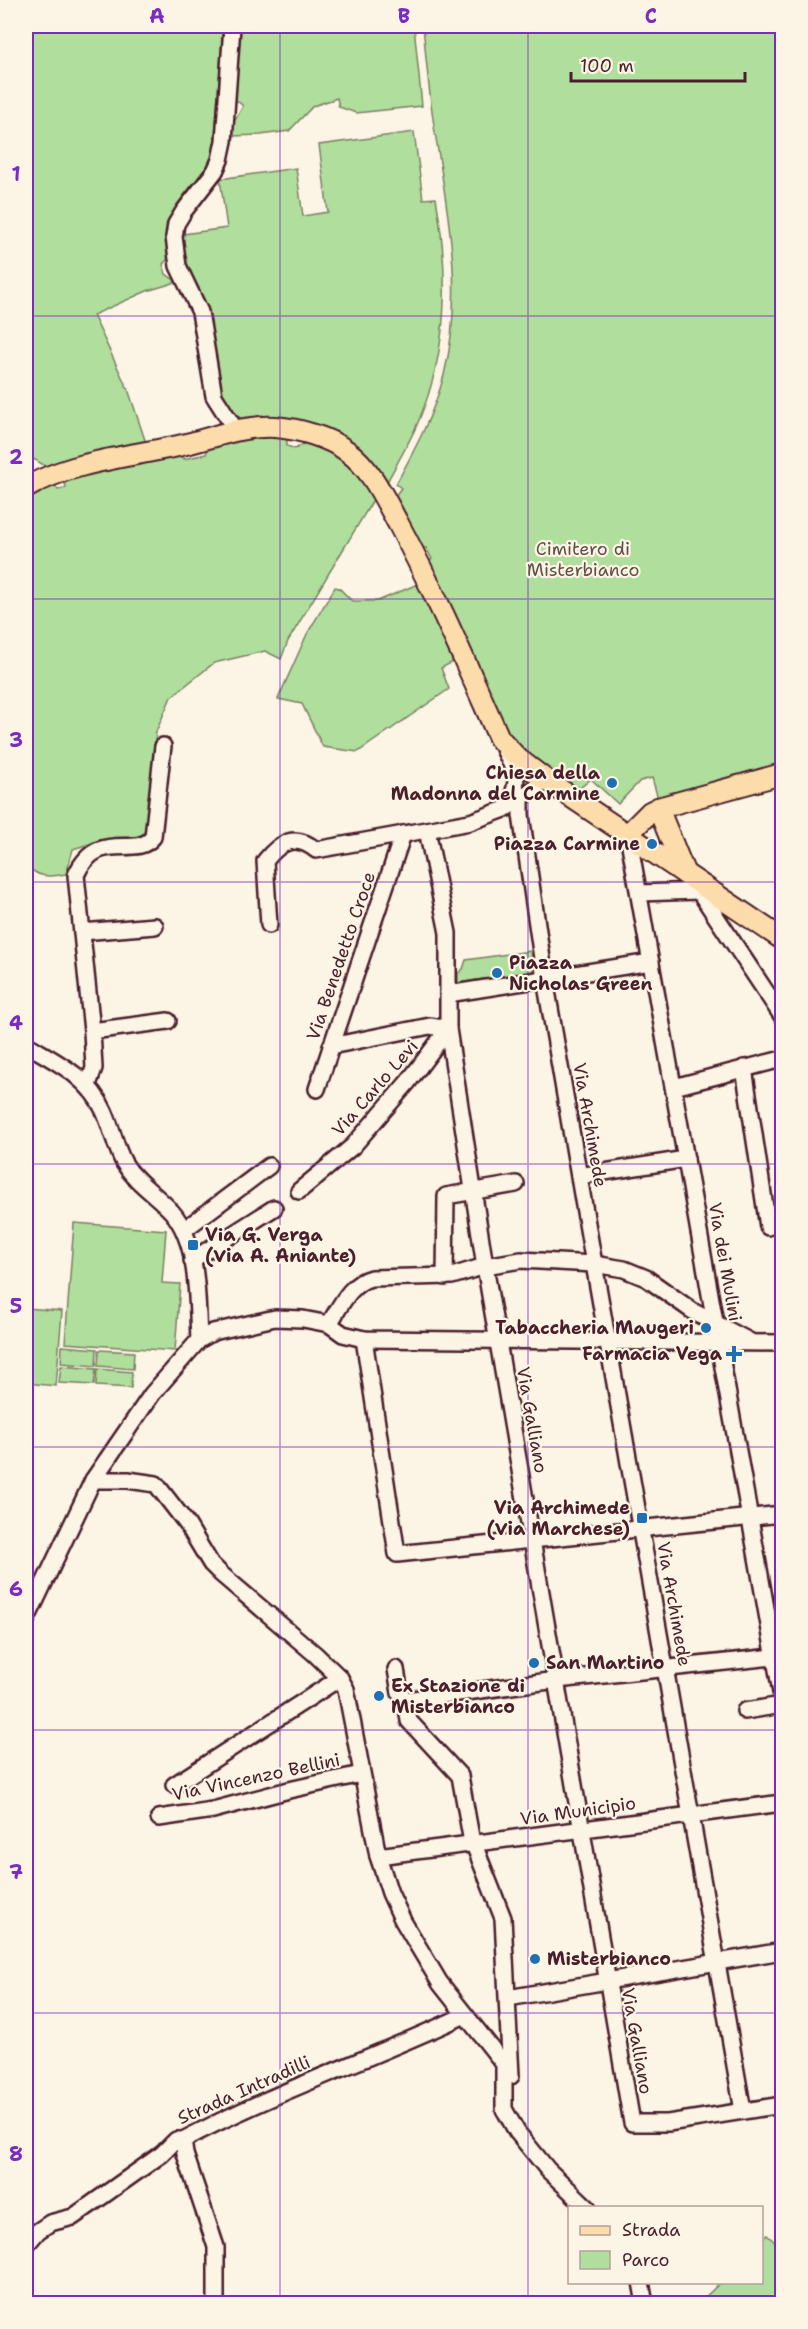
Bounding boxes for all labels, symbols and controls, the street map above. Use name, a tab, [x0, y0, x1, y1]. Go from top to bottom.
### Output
text: A	[149, 3, 165, 29]
text: B	[398, 3, 410, 29]
text: C	[645, 3, 657, 29]
scale bar	[571, 45, 745, 83]
text: 100 m	[580, 54, 634, 78]
text: 1	[11, 161, 21, 187]
text: 2	[9, 444, 23, 470]
park label: Cimitero di Misterbianco	[527, 537, 639, 582]
text: 3	[9, 727, 23, 753]
place label: Chiesa della Madonna del Carmine	[391, 761, 601, 806]
marker: Chiesa della Madonna del Carmine	[605, 776, 619, 790]
place label: Piazza Carmine	[494, 832, 640, 856]
marker: Piazza Carmine	[645, 837, 659, 851]
street label: Via Benedetto Croce	[301, 869, 381, 1043]
place label: Piazza Nicholas Green	[509, 951, 653, 996]
marker: Piazza Nicholas Green	[490, 966, 504, 980]
text: 4	[9, 1010, 23, 1036]
street label: Via Carlo Levi	[326, 1035, 424, 1141]
street label: Via Archimede	[567, 1061, 613, 1189]
street label: Via dei Mulini	[703, 1201, 747, 1323]
place label: Via G. Verga (Via A. Aniante)	[205, 1223, 356, 1268]
marker: Via G. Verga (Via A. Aniante)	[186, 1238, 200, 1252]
text: 5	[10, 1293, 22, 1319]
place label: Tabaccheria Maugeri	[495, 1316, 694, 1340]
marker: Tabaccheria Maugeri	[699, 1321, 713, 1335]
place label: Farmacia Vega	[582, 1342, 723, 1366]
marker: Farmacia Vega	[727, 1347, 741, 1361]
street label: Via Galliano	[511, 1365, 553, 1475]
place label: Via Archimede (Via Marchese)	[486, 1496, 630, 1541]
marker: Via Archimede (Via Marchese)	[635, 1511, 649, 1525]
street label: Via Archimede	[651, 1540, 697, 1668]
text: 6	[9, 1576, 23, 1602]
place label: San Martino	[546, 1651, 664, 1675]
marker: San Martino	[527, 1656, 541, 1670]
place label: Ex Stazione di Misterbianco	[391, 1674, 525, 1719]
marker: Ex Stazione di Misterbianco	[372, 1689, 386, 1703]
street label: Via Vincenzo Bellini	[170, 1747, 342, 1807]
street label: Via Municipio	[519, 1791, 637, 1831]
text: 7	[9, 1859, 23, 1885]
place label: Misterbianco	[547, 1947, 671, 1971]
marker: Misterbianco	[528, 1952, 542, 1966]
street label: Via Galliano	[616, 1986, 658, 2096]
street label: Strada Intradilli	[174, 2050, 314, 2130]
text: 8	[9, 2141, 23, 2167]
legend	[568, 2206, 763, 2284]
text: Strada	[622, 2218, 681, 2242]
text: Parco	[622, 2248, 670, 2272]

